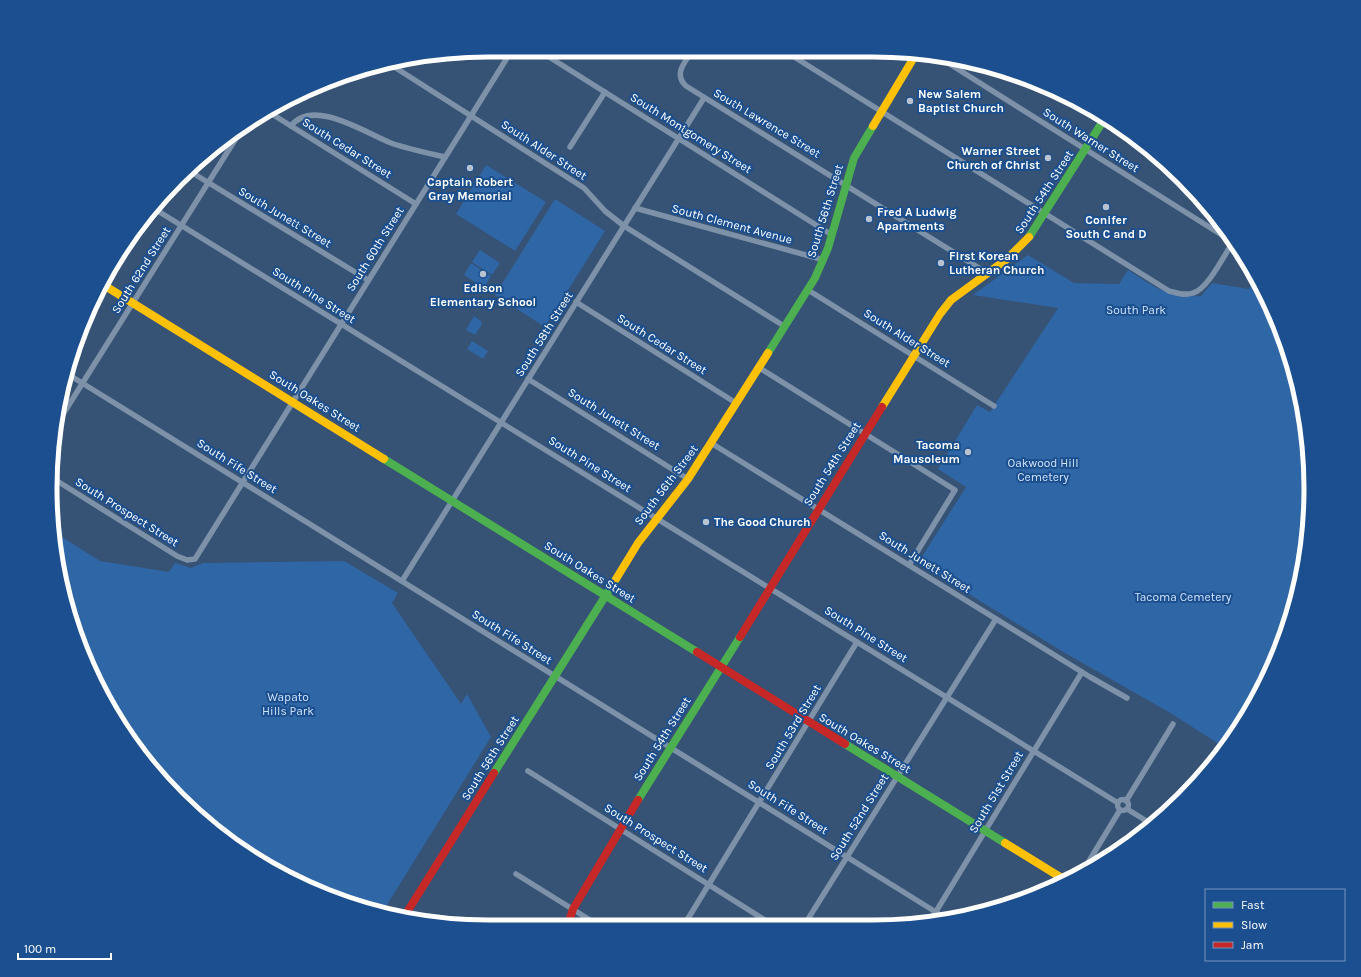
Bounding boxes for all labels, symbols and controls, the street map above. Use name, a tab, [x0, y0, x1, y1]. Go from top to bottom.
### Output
street label: South Lawrence Street	[711, 85, 824, 161]
place label: New Salem Baptist Church	[918, 87, 1004, 115]
street label: South Montgomery Street	[628, 90, 755, 176]
marker: New Salem Baptist Church	[905, 96, 915, 106]
street label: South Warner Street	[1040, 105, 1142, 175]
street label: South Cedar Street	[300, 115, 395, 181]
street label: South Alder Street	[499, 117, 590, 183]
place label: Warner Street Church of Christ	[947, 144, 1040, 172]
street label: South 54th Street	[1012, 147, 1076, 236]
marker: Warner Street Church of Christ	[1043, 153, 1053, 163]
street label: South 56th Street	[804, 162, 846, 259]
marker: Captain Robert Gray Memorial	[465, 163, 475, 173]
place label: Captain Robert Gray Memorial	[427, 175, 513, 203]
street label: South Junett Street	[236, 184, 334, 251]
street label: South Clement Avenue	[670, 201, 794, 247]
marker: Conifer South C and D	[1101, 202, 1111, 212]
street label: South 60th Street	[343, 204, 407, 294]
place label: Fred A Ludwig Apartments	[877, 205, 956, 233]
place label: Conifer South C and D	[1066, 213, 1147, 241]
marker: Fred A Ludwig Apartments	[864, 214, 874, 224]
street label: South 62nd Street	[109, 224, 174, 316]
place label: First Korean Lutheran Church	[949, 249, 1044, 277]
marker: First Korean Lutheran Church	[936, 258, 946, 268]
street label: South Pine Street	[270, 264, 358, 326]
marker: Edison Elementary School	[478, 269, 488, 279]
place label: Edison Elementary School	[430, 281, 536, 309]
street label: South 58th Street	[512, 289, 576, 379]
park label: South Park	[1106, 303, 1166, 317]
street label: South Alder Street	[861, 306, 953, 371]
street label: South Cedar Street	[615, 311, 710, 377]
street label: South Oakes Street	[267, 367, 364, 435]
street label: South Junett Street	[565, 385, 663, 453]
street label: South 54th Street	[800, 419, 864, 509]
street label: South Pine Street	[546, 433, 634, 495]
street label: South Fife Street	[194, 436, 280, 496]
place label: Tacoma Mausoleum	[893, 438, 960, 466]
street label: South 56th Street	[631, 442, 701, 528]
marker: Tacoma Mausoleum	[963, 447, 973, 457]
park label: Oakwood Hill Cemetery	[1007, 456, 1079, 484]
street label: South Prospect Street	[73, 474, 182, 550]
place label: The Good Church	[714, 515, 811, 529]
marker: The Good Church	[701, 517, 711, 527]
street label: South Junett Street	[876, 528, 974, 596]
street label: South Oakes Street	[542, 538, 639, 606]
park label: Tacoma Cemetery	[1135, 590, 1232, 604]
street label: South Pine Street	[822, 603, 910, 665]
street label: South Fife Street	[469, 607, 555, 667]
street label: South 53rd Street	[762, 681, 824, 772]
park label: Wapato Hills Park	[262, 690, 314, 718]
street label: South 54th Street	[630, 694, 694, 784]
street label: South Oakes Street	[816, 710, 914, 776]
street label: South 56th Street	[458, 713, 522, 803]
street label: South 51st Street	[966, 748, 1026, 835]
street label: South 52nd Street	[827, 771, 892, 863]
street label: South Fife Street	[745, 777, 831, 837]
street label: South Prospect Street	[602, 800, 711, 876]
legend	[1205, 889, 1345, 961]
text: Fast	[1241, 898, 1265, 912]
text: Slow	[1241, 918, 1267, 932]
scale bar	[18, 935, 111, 961]
text: Jam	[1241, 938, 1264, 952]
text: 100 m	[24, 942, 56, 956]

